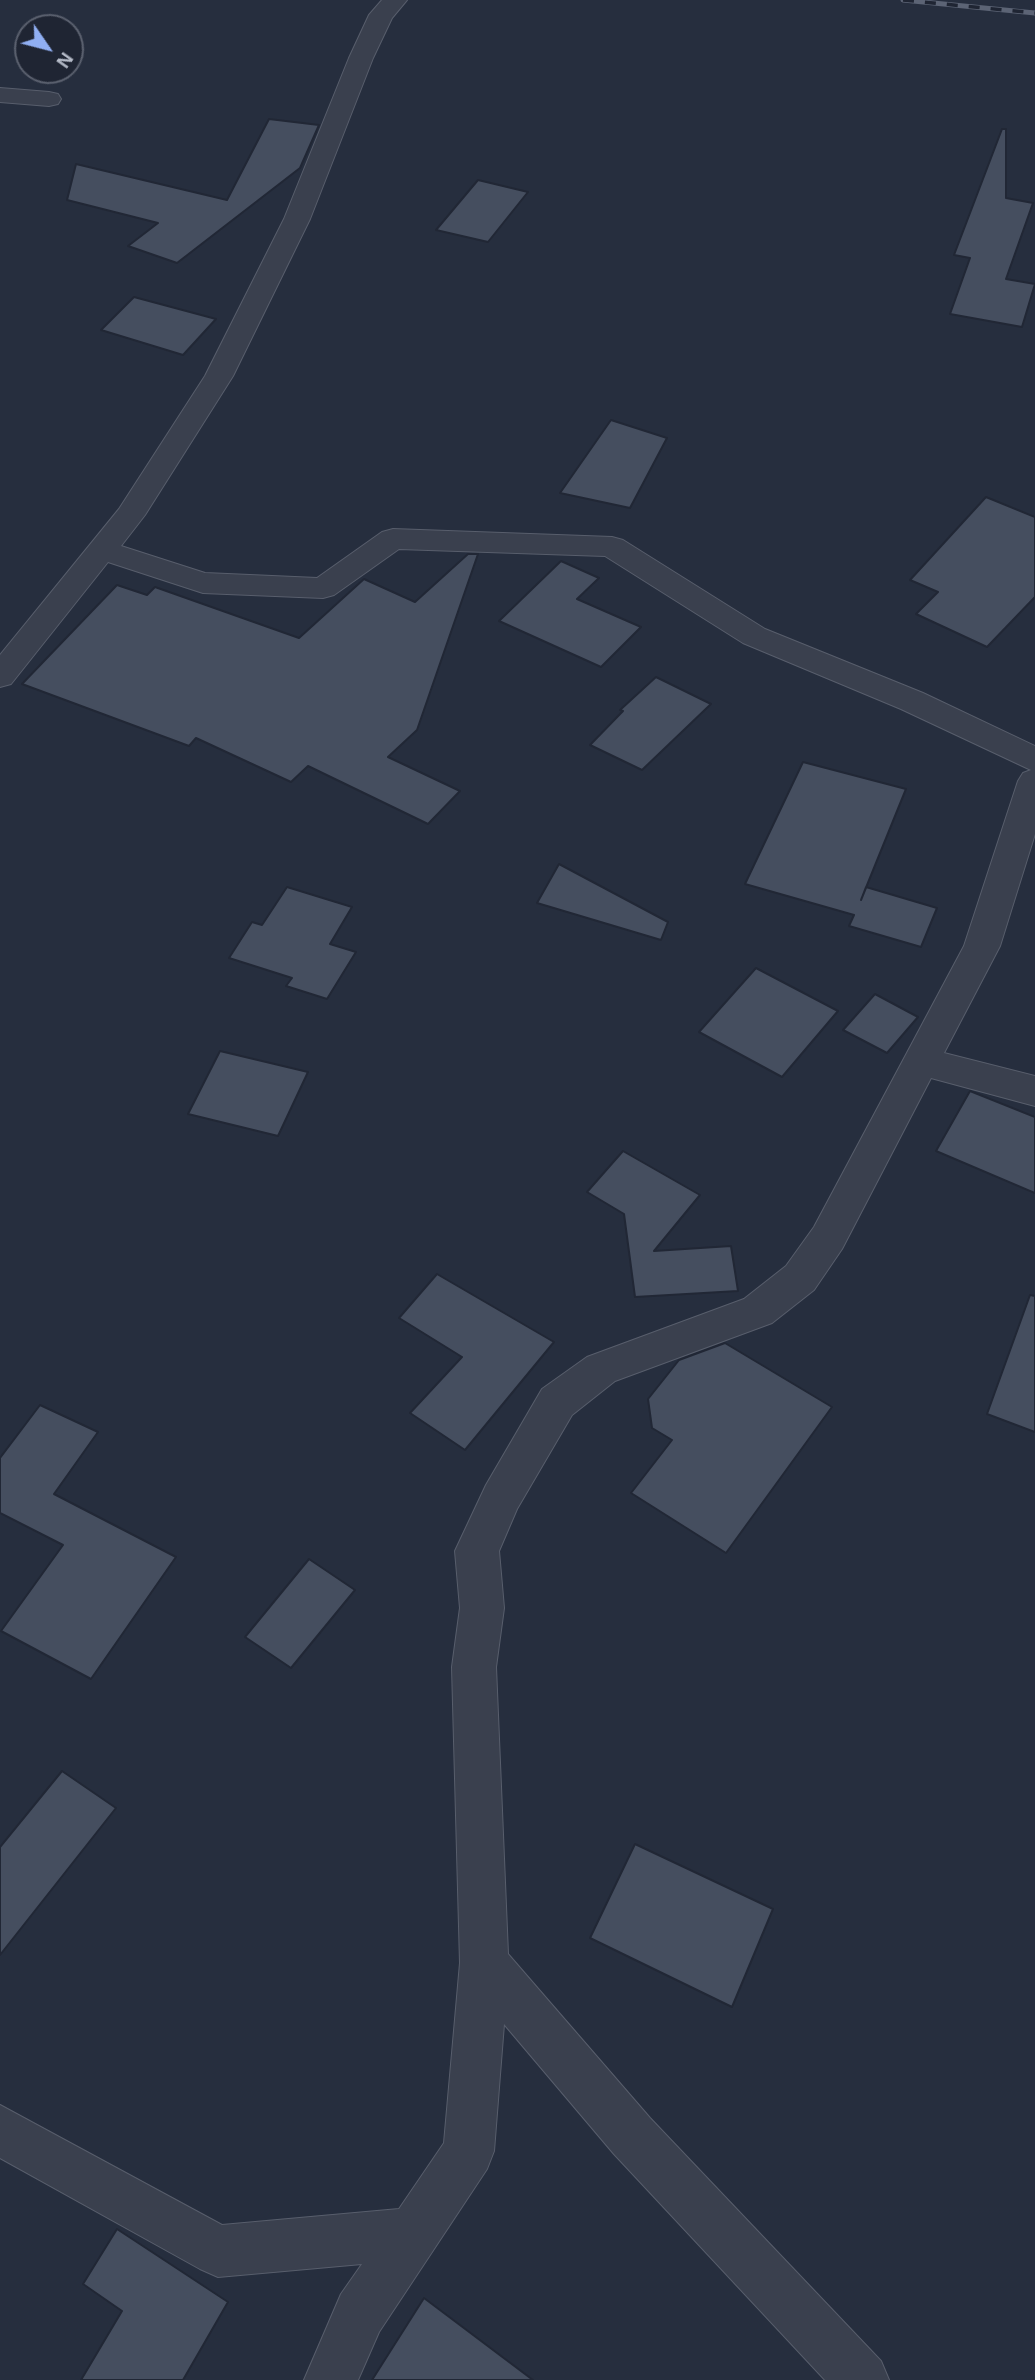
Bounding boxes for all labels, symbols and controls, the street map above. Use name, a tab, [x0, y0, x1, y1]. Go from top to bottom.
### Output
north arrow	[14, 14, 84, 84]
text: N	[52, 49, 78, 72]

